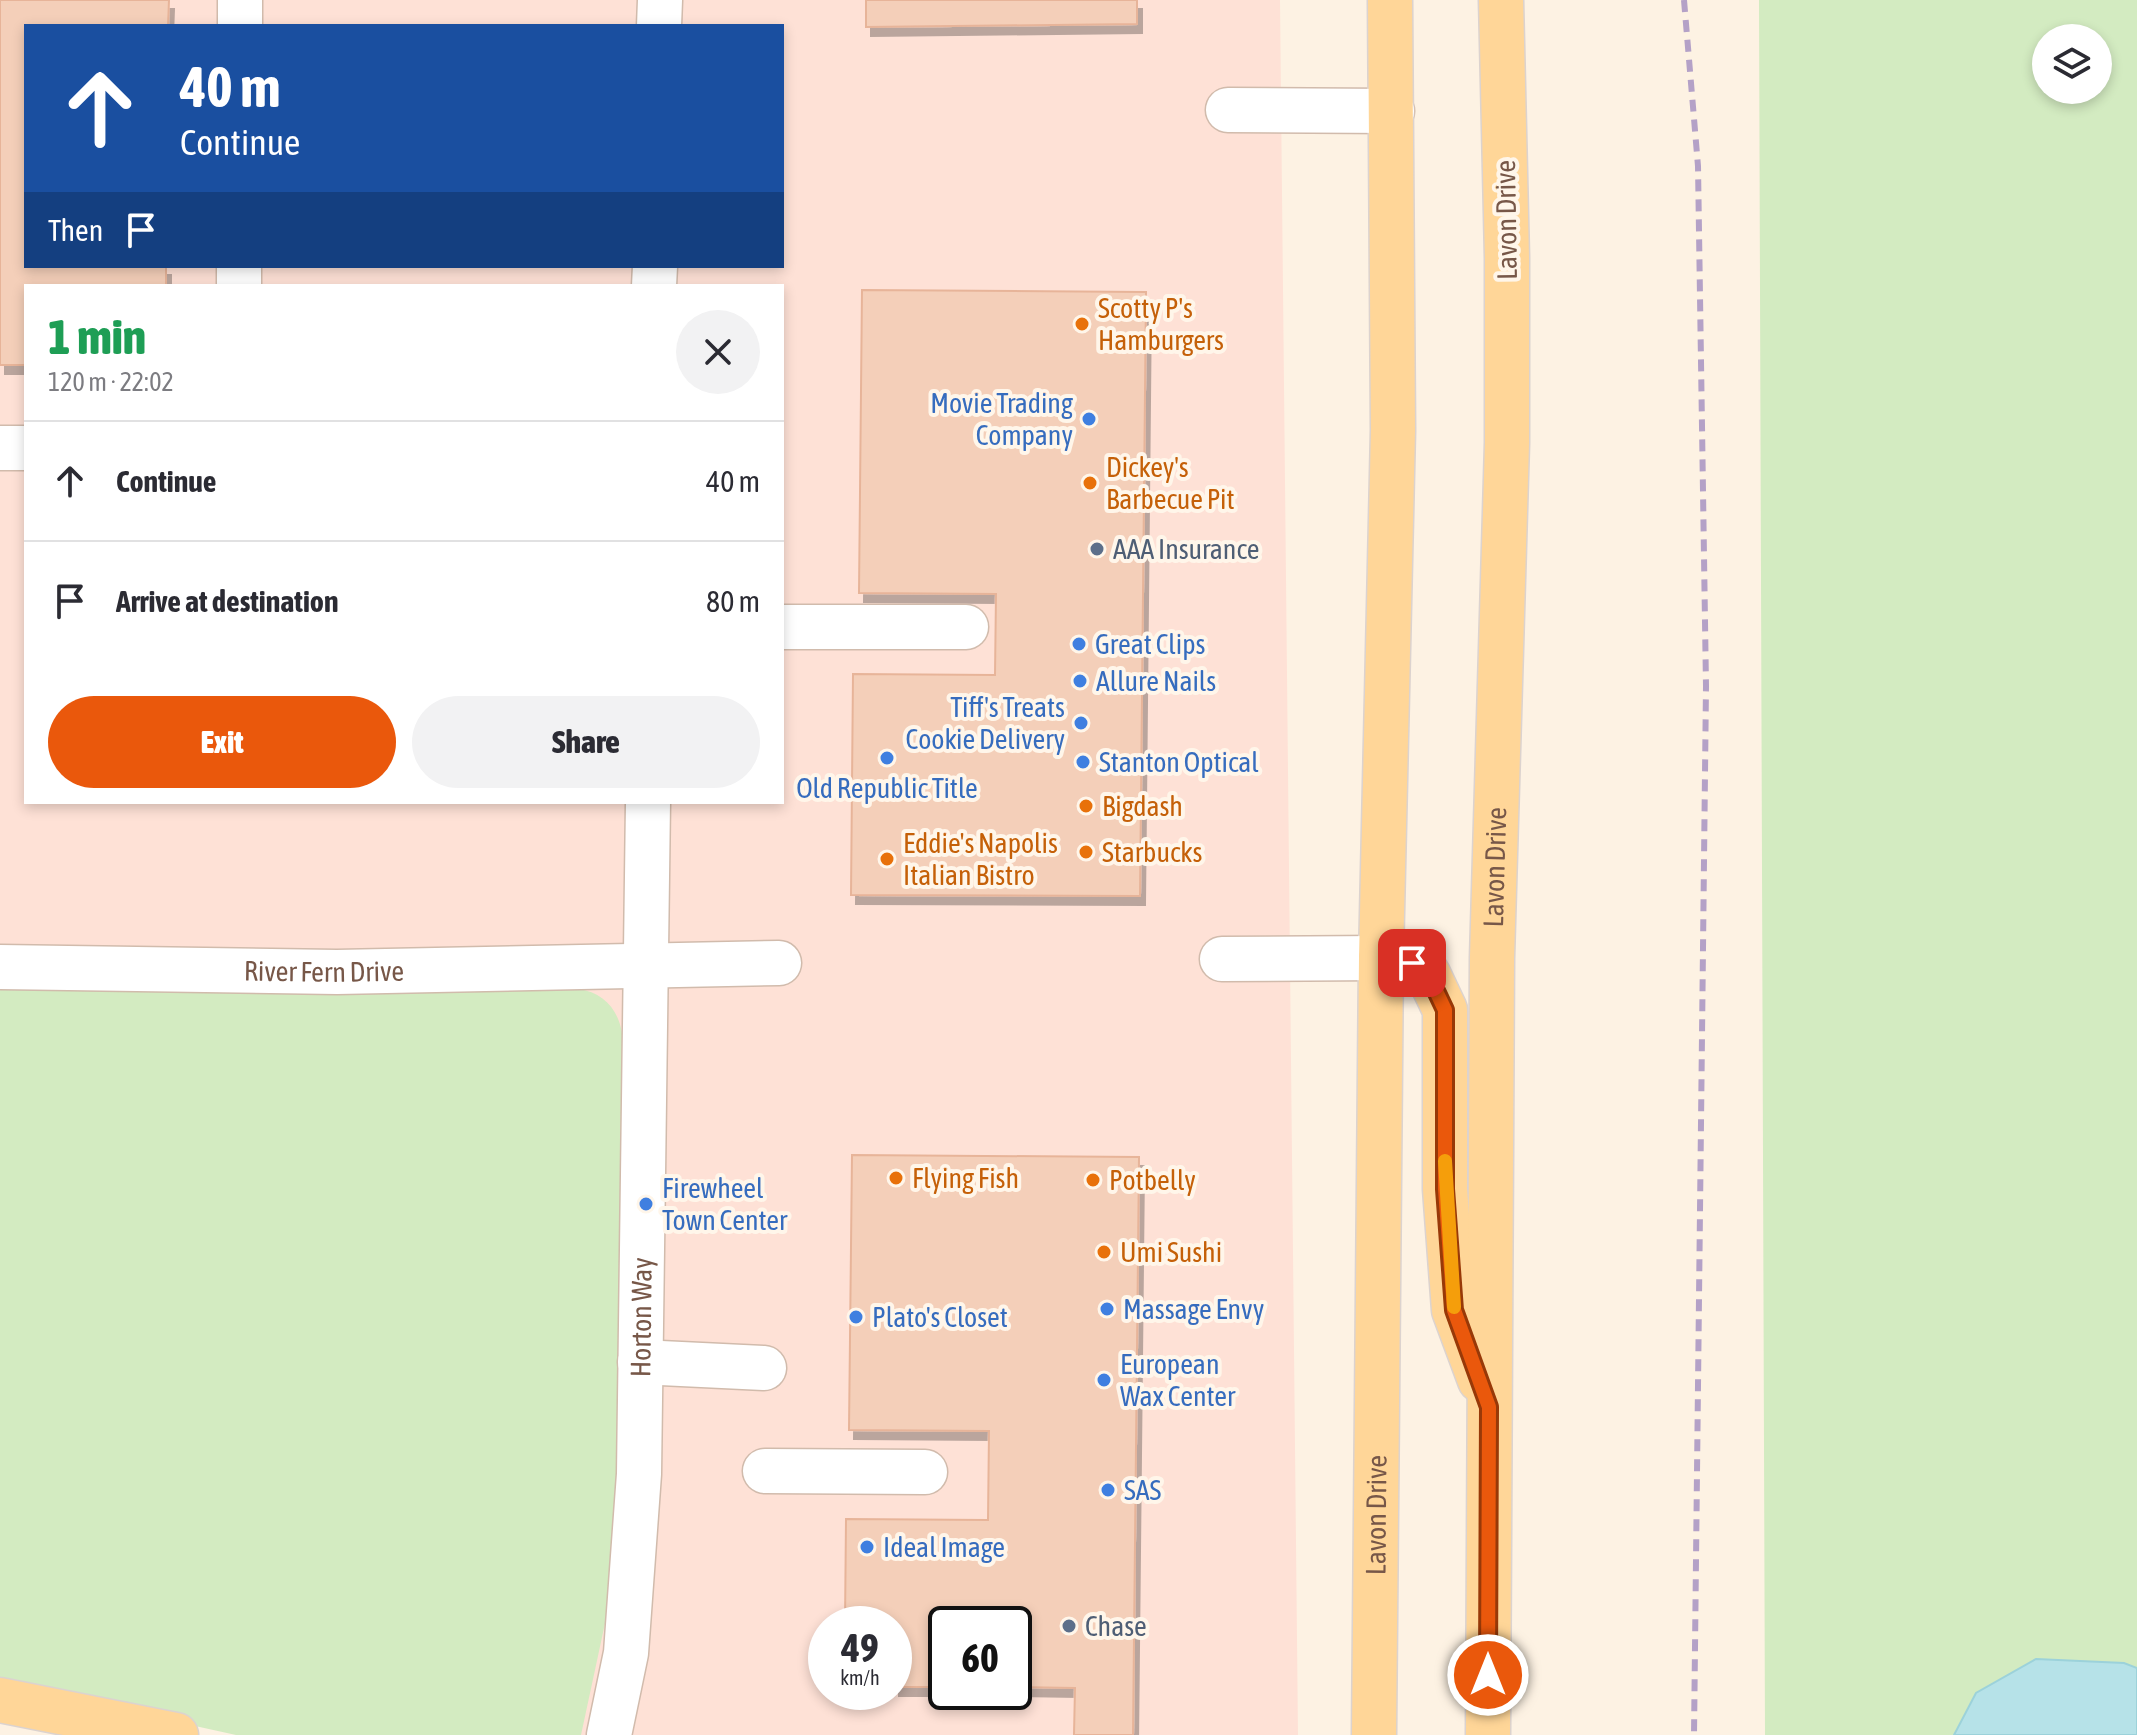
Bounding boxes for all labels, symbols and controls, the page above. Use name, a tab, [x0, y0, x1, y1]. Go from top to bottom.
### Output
map controls	[2032, 24, 2112, 104]
button: layers	[2032, 24, 2112, 104]
text: 40 m	[180, 55, 281, 119]
icon: ahead	[48, 56, 152, 160]
text: Continue	[180, 121, 300, 163]
street label: Lavon Drive	[1489, 160, 1523, 280]
icon: arrive	[119, 208, 163, 252]
text: Then	[48, 213, 103, 247]
place label: Scotty P's Hamburgers	[1098, 292, 1224, 356]
text: 1 min	[48, 309, 146, 364]
button: close	[676, 310, 760, 394]
marker: Scotty P's Hamburgers	[1073, 315, 1091, 333]
text: 120 m · 22:02	[48, 367, 174, 397]
place label: Movie Trading Company	[930, 387, 1073, 451]
marker: Movie Trading Company	[1080, 410, 1098, 428]
place label: Dickey's Barbecue Pit	[1106, 451, 1235, 515]
icon: ahead	[48, 459, 92, 503]
text: Continue	[116, 464, 216, 498]
text: 40 m	[706, 464, 760, 498]
marker: Dickey's Barbecue Pit	[1081, 474, 1099, 492]
place label: AAA Insurance	[1113, 533, 1260, 565]
marker: AAA Insurance	[1088, 540, 1106, 558]
icon: arrive	[48, 579, 92, 623]
text: Arrive at destination	[116, 584, 338, 618]
text: 80 m	[706, 584, 760, 618]
place label: Great Clips	[1095, 628, 1205, 660]
marker: Great Clips	[1070, 635, 1088, 653]
place label: Allure Nails	[1096, 665, 1216, 697]
marker: Allure Nails	[1071, 672, 1089, 690]
place label: Tiff's Treats Cookie Delivery	[906, 691, 1065, 755]
button: Exit	[48, 696, 396, 788]
button: Share	[412, 696, 760, 788]
marker: Tiff's Treats Cookie Delivery	[1072, 714, 1090, 732]
place label: Stanton Optical	[1099, 746, 1259, 778]
marker: Old Republic Title	[878, 749, 896, 767]
marker: Stanton Optical	[1074, 753, 1092, 771]
place label: Old Republic Title	[796, 772, 978, 804]
place label: Bigdash	[1102, 790, 1183, 822]
marker: Bigdash	[1077, 797, 1095, 815]
street label: Lavon Drive	[1477, 807, 1512, 928]
place label: Eddie's Napolis Italian Bistro	[903, 827, 1058, 891]
place label: Starbucks	[1102, 836, 1202, 868]
marker: Starbucks	[1077, 843, 1095, 861]
marker: Eddie's Napolis Italian Bistro	[878, 850, 896, 868]
pin	[1378, 929, 1446, 997]
icon: arrive	[1390, 941, 1434, 985]
street label: River Fern Drive	[244, 955, 404, 988]
place label: Flying Fish	[912, 1162, 1019, 1194]
place label: Potbelly	[1109, 1164, 1196, 1196]
marker: Flying Fish	[887, 1169, 905, 1187]
marker: Potbelly	[1084, 1171, 1102, 1189]
place label: Firewheel Town Center	[662, 1172, 788, 1236]
marker: Firewheel Town Center	[637, 1195, 655, 1213]
place label: Umi Sushi	[1120, 1236, 1222, 1268]
marker: Umi Sushi	[1095, 1243, 1113, 1261]
street label: Horton Way	[624, 1257, 658, 1377]
place label: Massage Envy	[1123, 1293, 1264, 1325]
marker: Massage Envy	[1098, 1300, 1116, 1318]
place label: Plato's Closet	[872, 1301, 1008, 1333]
marker: Plato's Closet	[847, 1308, 865, 1326]
place label: European Wax Center	[1120, 1348, 1236, 1412]
marker: European Wax Center	[1095, 1371, 1113, 1389]
street label: Lavon Drive	[1359, 1455, 1393, 1575]
place label: SAS	[1124, 1474, 1161, 1506]
marker: SAS	[1099, 1481, 1117, 1499]
place label: Ideal Image	[883, 1531, 1005, 1563]
marker: Ideal Image	[858, 1538, 876, 1556]
speed limit sign: 60	[928, 1606, 1032, 1710]
place label: Chase	[1085, 1610, 1147, 1642]
marker: Chase	[1060, 1617, 1078, 1635]
text: 49	[841, 1625, 879, 1670]
position arrow	[1446, 1633, 1530, 1717]
text: km/h	[840, 1666, 880, 1689]

